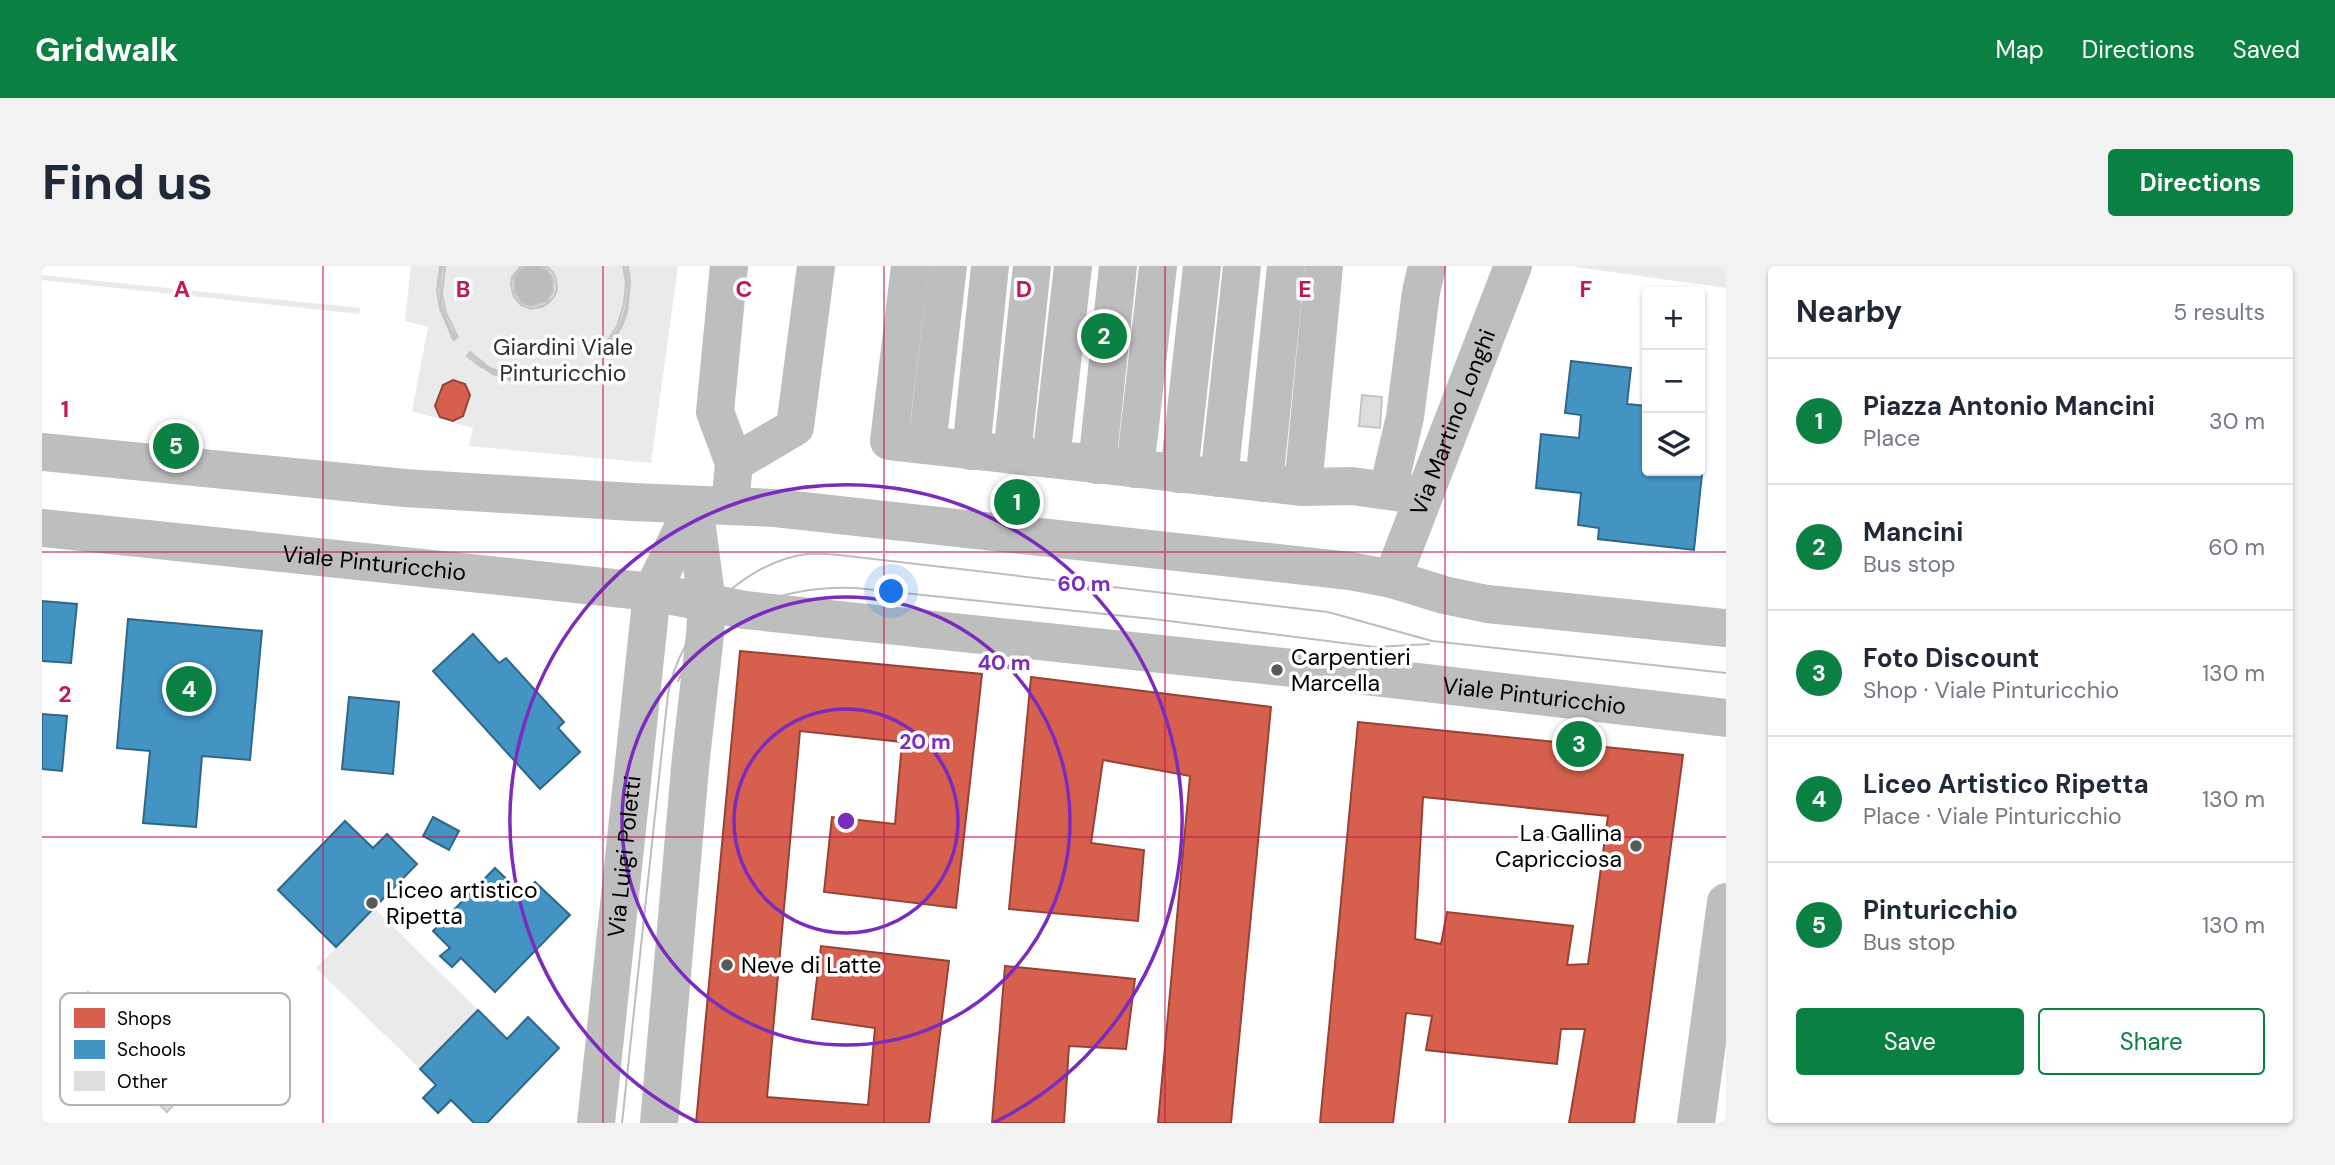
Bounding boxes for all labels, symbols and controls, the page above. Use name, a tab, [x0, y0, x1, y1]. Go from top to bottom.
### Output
text: Gridwalk	[35, 28, 178, 71]
text: Map	[1996, 34, 2044, 65]
text: Directions	[2082, 34, 2195, 65]
text: Saved	[2233, 34, 2300, 65]
button: Directions	[2108, 149, 2293, 216]
text: Find us	[42, 150, 213, 214]
text: A	[174, 274, 190, 304]
text: B	[456, 274, 470, 304]
text: C	[736, 274, 752, 304]
text: D	[1016, 274, 1032, 304]
text: E	[1298, 274, 1312, 304]
text: F	[1580, 274, 1593, 304]
map controls	[1642, 287, 1705, 476]
button: +	[1642, 287, 1705, 350]
text: Nearby	[1796, 292, 1902, 331]
text: 5 results	[2173, 297, 2265, 327]
pin: 2	[1081, 310, 1127, 362]
street label: Via Martino Longhi	[1403, 325, 1502, 520]
park label: Giardini Viale Pinturicchio	[493, 332, 633, 388]
button: −	[1642, 350, 1705, 413]
text: Piazza Antonio Mancini	[1863, 389, 2155, 423]
text: 1	[61, 394, 69, 424]
text: 1	[1815, 406, 1823, 436]
text: 30 m	[2209, 406, 2265, 436]
button: layers	[1642, 413, 1705, 476]
pin: 5	[153, 420, 199, 472]
text: Place	[1863, 423, 1920, 453]
pin: 1	[994, 476, 1040, 528]
text: Mancini	[1863, 515, 1963, 549]
text: 2	[1812, 532, 1826, 562]
text: 60 m	[2208, 532, 2265, 562]
street label: Viale Pinturicchio	[281, 538, 468, 587]
text: Bus stop	[1863, 549, 1955, 579]
text: 60 m	[1058, 570, 1110, 598]
your location	[874, 574, 908, 608]
text: Foto Discount	[1863, 641, 2039, 675]
place label: Carpentieri Marcella	[1291, 642, 1411, 698]
text: 40 m	[977, 649, 1031, 677]
text: 3	[1812, 658, 1826, 688]
text: 130 m	[2202, 658, 2265, 688]
marker: Carpentieri Marcella	[1269, 662, 1285, 678]
pin: 4	[166, 663, 212, 715]
street label: Viale Pinturicchio	[1441, 670, 1628, 721]
text: Shop · Viale Pinturicchio	[1863, 675, 2119, 705]
text: 2	[58, 679, 72, 709]
pin: 3	[1556, 718, 1602, 770]
text: 20 m	[899, 728, 951, 756]
text: Liceo Artistico Ripetta	[1863, 767, 2149, 801]
street label: Via Luigi Poletti	[601, 774, 648, 939]
text: 4	[1812, 784, 1826, 814]
text: 130 m	[2202, 784, 2265, 814]
text: Place · Viale Pinturicchio	[1863, 801, 2122, 831]
centre of rings	[834, 809, 858, 833]
place label: La Gallina Capricciosa	[1495, 818, 1622, 874]
marker: La Gallina Capricciosa	[1628, 838, 1644, 854]
place label: Liceo artistico Ripetta	[386, 875, 538, 931]
text: Pinturicchio	[1863, 893, 2018, 927]
marker: Liceo artistico Ripetta	[364, 895, 380, 911]
text: 5	[1812, 910, 1826, 940]
text: 130 m	[2202, 910, 2265, 940]
text: Bus stop	[1863, 927, 1955, 957]
place label: Neve di Latte	[741, 950, 881, 980]
marker: Neve di Latte	[719, 957, 735, 973]
legend	[60, 993, 290, 1105]
text: Shops	[117, 1006, 172, 1031]
button: Save	[1796, 1008, 2024, 1075]
button: Share	[2038, 1008, 2265, 1075]
text: Schools	[117, 1037, 186, 1062]
text: Other	[117, 1069, 168, 1094]

